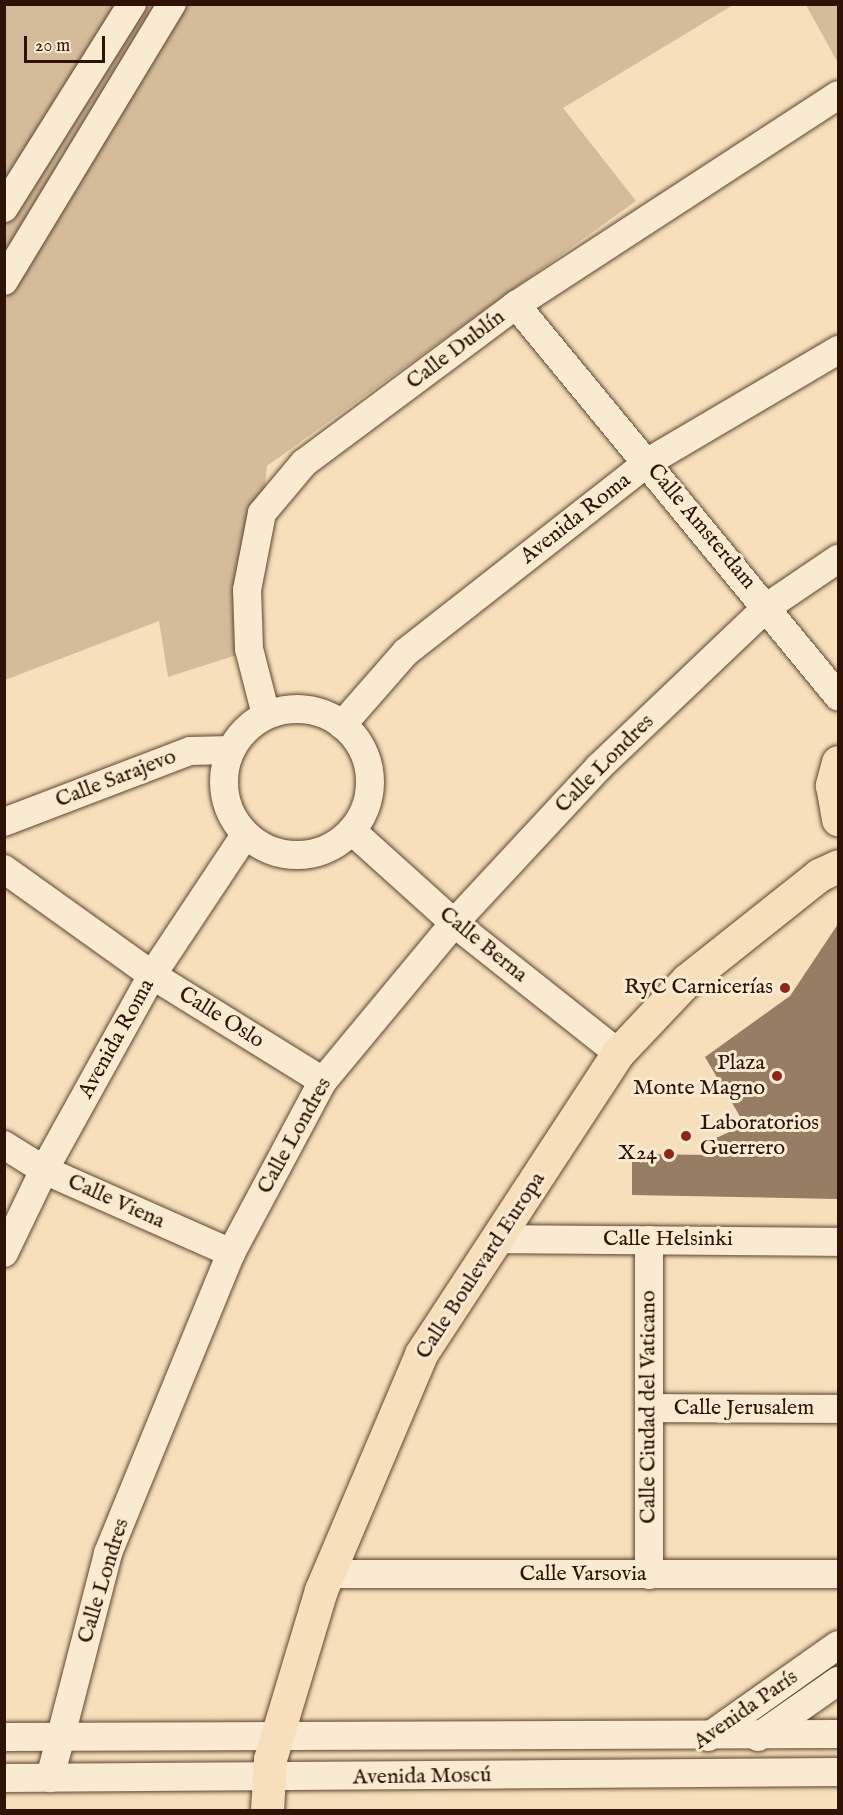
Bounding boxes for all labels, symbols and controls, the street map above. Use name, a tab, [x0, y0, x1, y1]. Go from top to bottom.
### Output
scale bar	[27, 24, 108, 62]
text: 20 m	[35, 35, 70, 58]
street label: Calle Dublín	[402, 304, 510, 396]
street label: Calle Amsterdam	[641, 459, 761, 595]
street label: Avenida Roma	[516, 468, 636, 570]
street label: Calle Londres	[550, 709, 660, 819]
street label: Calle Sarajevo	[52, 744, 180, 814]
street label: Calle Berna	[433, 901, 533, 989]
street label: Avenida Roma	[73, 975, 161, 1103]
place label: RyC Carnicerías	[624, 975, 773, 1001]
street label: Calle Oslo	[173, 981, 269, 1055]
marker: RyC Carnicerías	[778, 981, 792, 995]
place label: Plaza Monte Magno	[633, 1050, 765, 1102]
marker: Plaza Monte Magno	[770, 1069, 784, 1083]
street label: Calle Londres	[252, 1073, 338, 1199]
place label: Laboratorios Guerrero	[700, 1110, 819, 1162]
marker: Laboratorios Guerrero	[677, 1127, 695, 1145]
place label: X24	[618, 1141, 657, 1167]
marker: X24	[662, 1147, 676, 1161]
street label: Calle Boulevard Europa	[411, 1168, 551, 1364]
street label: Calle Viena	[63, 1169, 169, 1235]
street label: Calle Helsinki	[603, 1227, 733, 1253]
street label: Calle Ciudad del Vaticano	[636, 1290, 662, 1524]
street label: Calle Jerusalem	[674, 1396, 814, 1422]
street label: Calle Londres	[73, 1515, 135, 1647]
street label: Calle Varsovia	[519, 1562, 647, 1588]
street label: Avenida París	[689, 1664, 803, 1756]
street label: Avenida Moscú	[352, 1763, 492, 1791]

